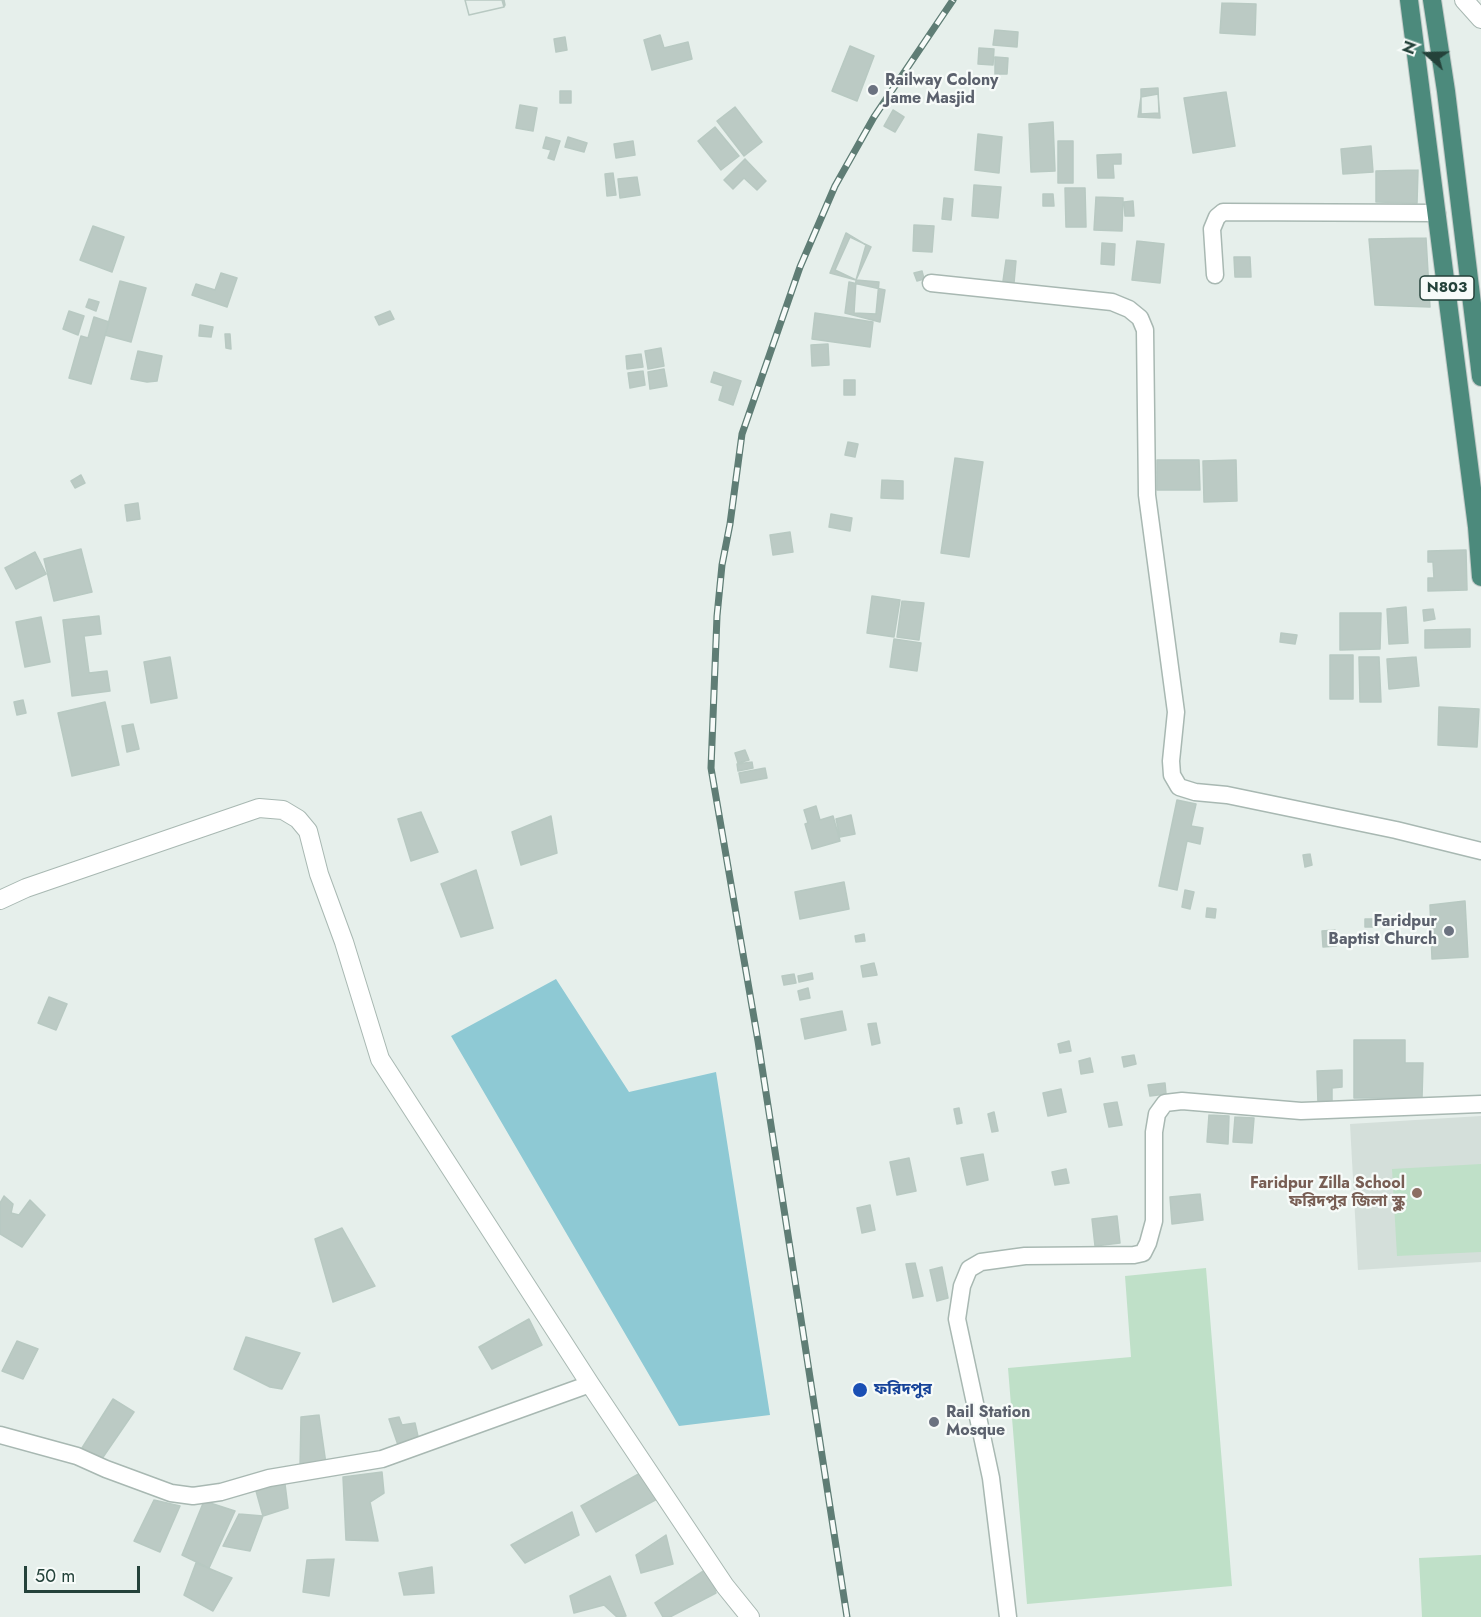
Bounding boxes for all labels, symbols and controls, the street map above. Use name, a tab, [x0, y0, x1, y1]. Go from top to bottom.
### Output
north arrow	[1397, 24, 1457, 84]
text: N	[1397, 38, 1423, 58]
place label: Railway Colony Jame Masjid	[885, 71, 998, 109]
marker: Railway Colony Jame Masjid	[866, 83, 880, 97]
road number: N803	[1420, 276, 1474, 300]
place label: Faridpur Baptist Church	[1328, 912, 1437, 950]
marker: Faridpur Baptist Church	[1442, 924, 1456, 938]
place label: Faridpur Zilla School ফরিদপুর জিলা স্কুল	[1250, 1174, 1405, 1212]
marker: Faridpur Zilla School ফরিদপুর জিলা স্কুল	[1410, 1186, 1424, 1200]
place label: ফরিদপুর	[874, 1380, 932, 1400]
marker: ফরিদপুর	[851, 1381, 869, 1399]
place label: Rail Station Mosque	[946, 1403, 1030, 1441]
marker: Rail Station Mosque	[927, 1415, 941, 1429]
scale bar	[27, 1554, 142, 1592]
text: 50 m	[35, 1563, 75, 1589]

